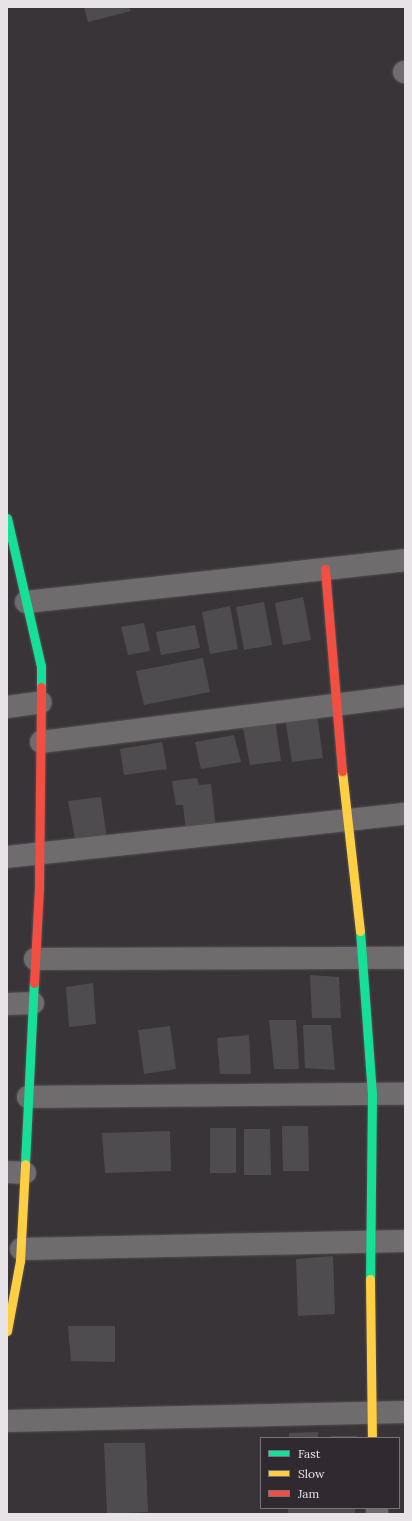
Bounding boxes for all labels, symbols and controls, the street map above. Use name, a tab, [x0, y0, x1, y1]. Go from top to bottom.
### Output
legend	[260, 1437, 400, 1509]
text: Fast	[298, 1446, 321, 1461]
text: Slow	[298, 1466, 325, 1481]
text: Jam	[298, 1486, 319, 1501]

